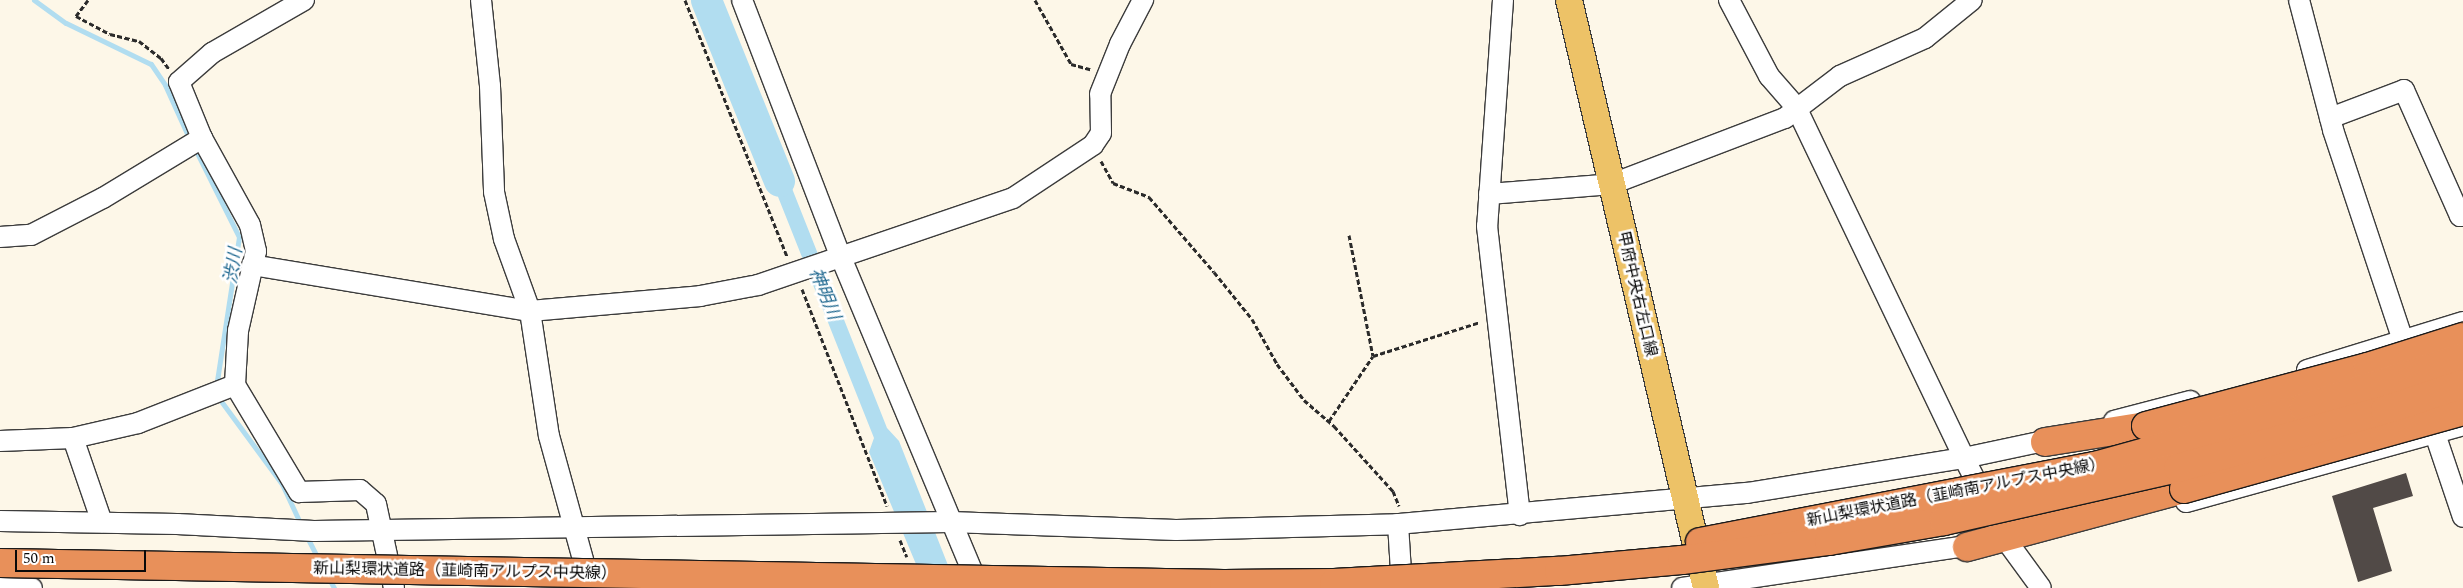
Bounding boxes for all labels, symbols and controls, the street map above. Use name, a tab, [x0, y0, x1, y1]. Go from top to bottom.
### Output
street label: 甲府中央右左口線	[1613, 229, 1661, 359]
water label: 渋川	[221, 247, 247, 285]
water label: 神明川	[804, 265, 844, 323]
street label: 新山梨環状道路（韮崎南アルプス中央線）	[1805, 454, 2107, 530]
scale bar	[18, 540, 149, 572]
text: 50 m	[23, 547, 55, 570]
street label: 新山梨環状道路（韮崎南アルプス中央線）	[313, 559, 617, 583]

